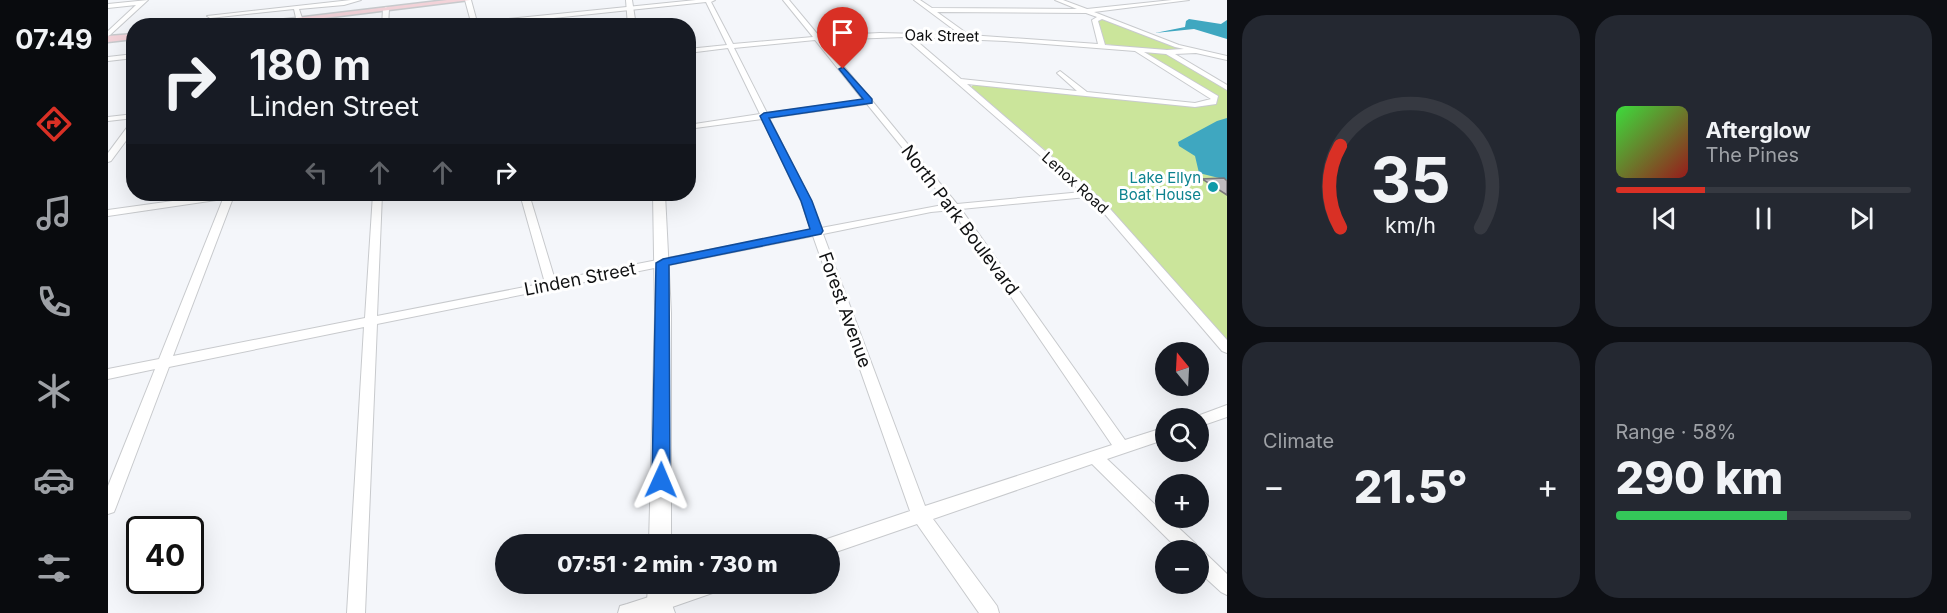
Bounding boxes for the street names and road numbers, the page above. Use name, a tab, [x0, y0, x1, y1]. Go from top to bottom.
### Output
street label: Oak Street	[905, 25, 980, 46]
street label: North Park Boulevard	[897, 141, 1024, 299]
street label: Lenox Road	[1038, 148, 1113, 218]
street label: Forest Avenue	[815, 249, 876, 370]
street label: Linden Street	[522, 257, 638, 300]

